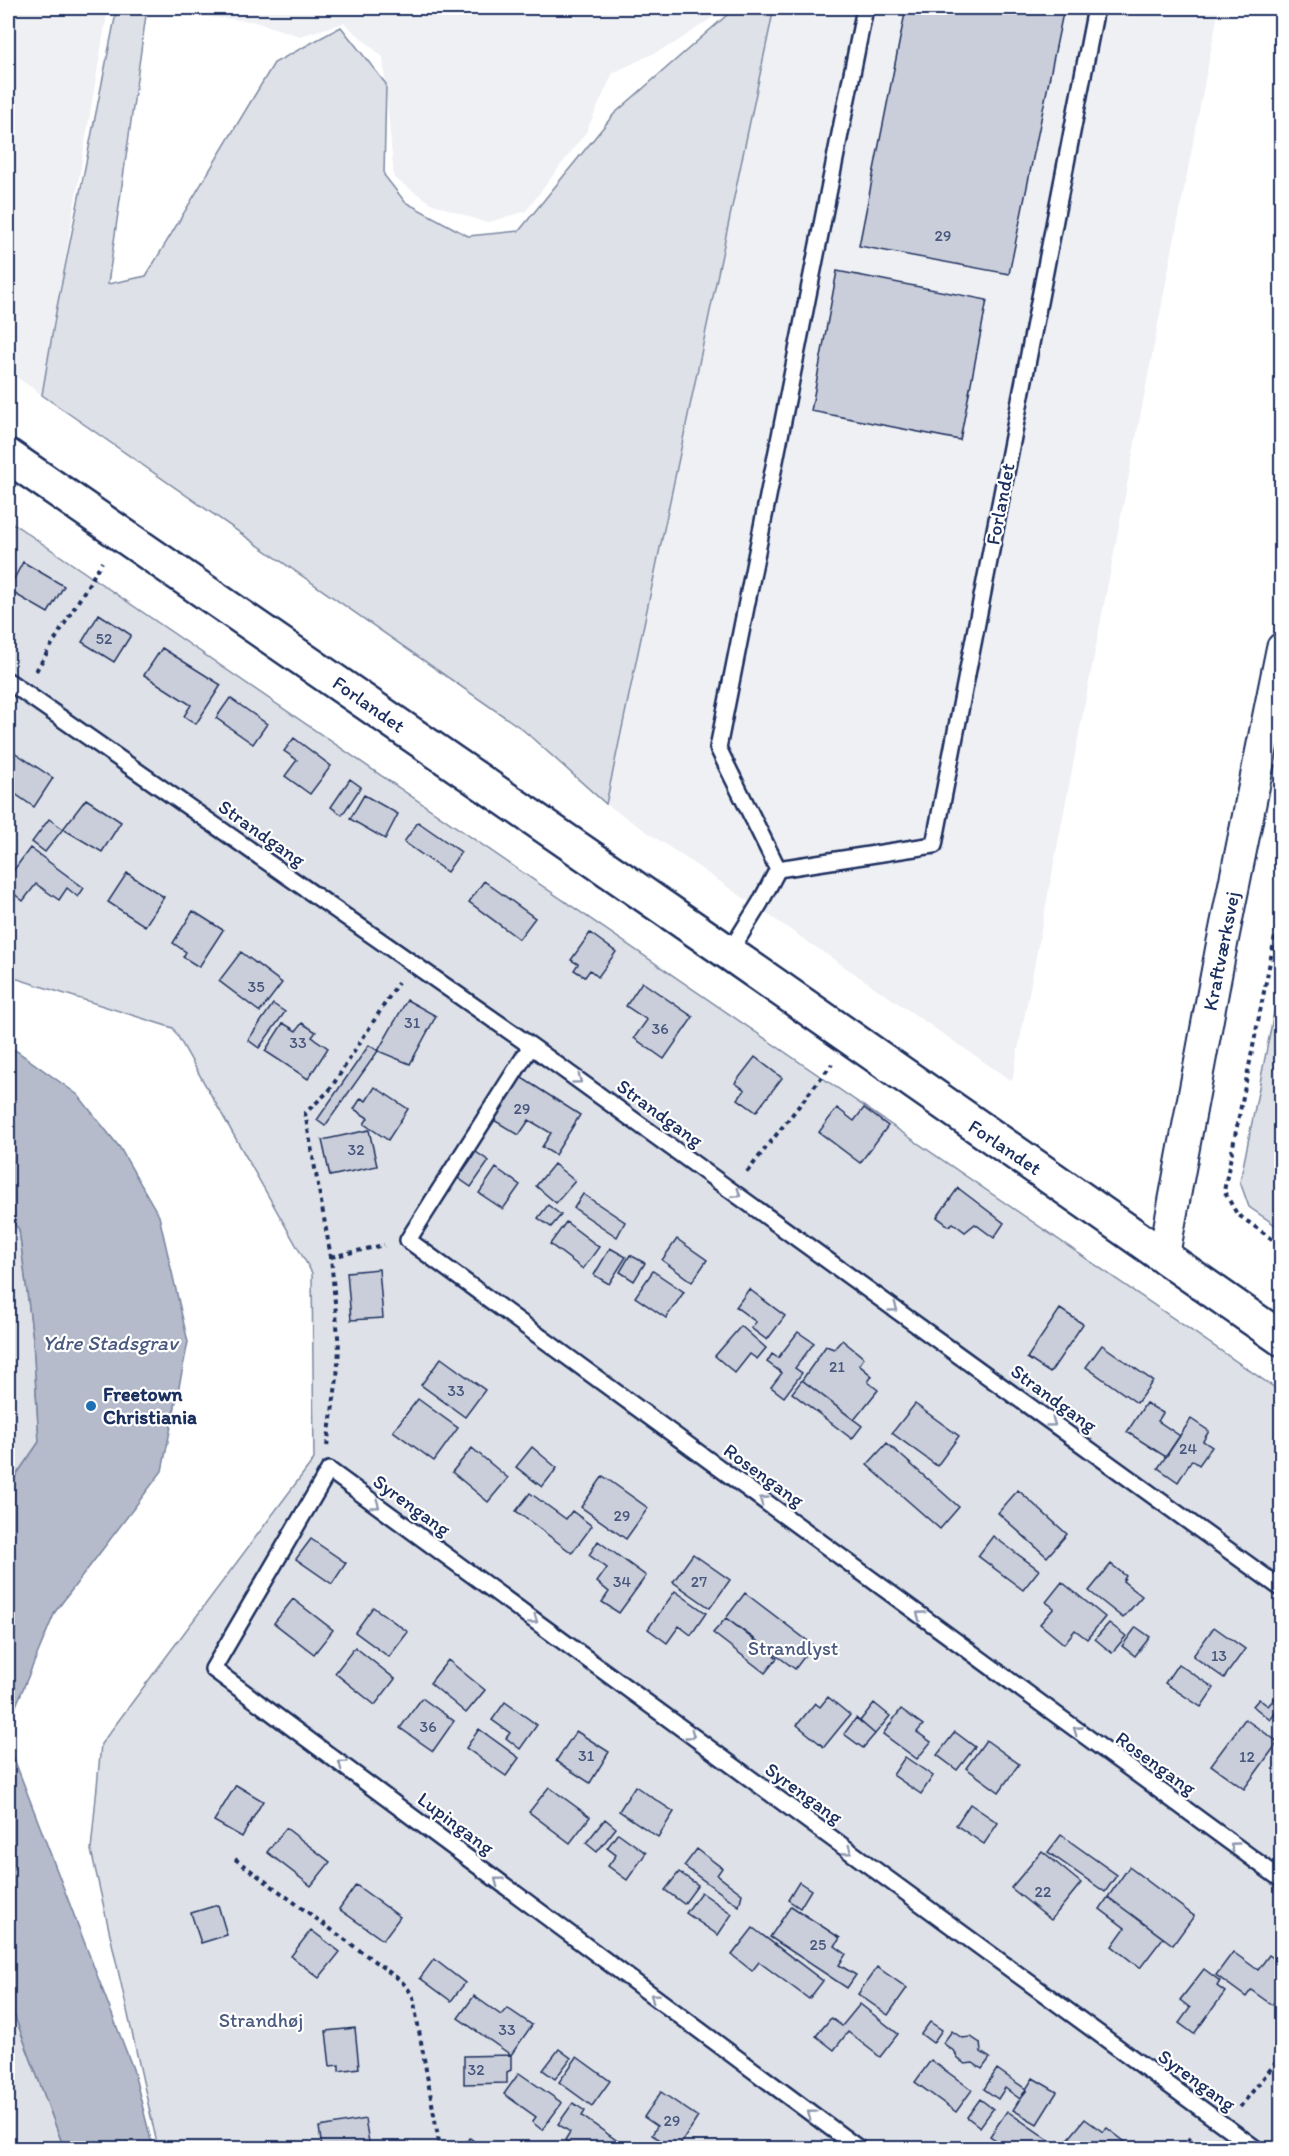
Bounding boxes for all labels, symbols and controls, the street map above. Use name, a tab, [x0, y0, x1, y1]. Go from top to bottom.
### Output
house number: 29	[935, 226, 951, 245]
street label: Forlandet	[980, 461, 1020, 547]
house number: 52	[96, 629, 113, 648]
street label: Forlandet	[328, 670, 410, 738]
street label: Strandgang	[214, 794, 311, 872]
street label: Kraftværksvej	[1198, 889, 1244, 1013]
house number: 35	[247, 977, 265, 996]
house number: 31	[404, 1013, 421, 1032]
house number: 36	[651, 1019, 669, 1038]
house number: 33	[289, 1033, 307, 1052]
one-way arrow	[572, 1073, 583, 1084]
street label: Strandgang	[612, 1074, 708, 1153]
house number: 29	[514, 1099, 530, 1118]
street label: Forlandet	[964, 1114, 1046, 1180]
house number: 32	[347, 1140, 365, 1159]
one-way arrow	[730, 1187, 741, 1198]
one-way arrow	[888, 1301, 899, 1312]
water label: Ydre Stadsgrav	[42, 1330, 180, 1355]
house number: 21	[829, 1357, 845, 1376]
street label: Strandgang	[1006, 1359, 1102, 1438]
house number: 33	[447, 1381, 465, 1400]
place label: Freetown Christiania	[103, 1382, 197, 1429]
marker: Freetown Christiania	[84, 1399, 98, 1413]
one-way arrow	[1046, 1416, 1057, 1427]
street label: Rosengang	[719, 1438, 809, 1513]
house number: 24	[1179, 1439, 1197, 1458]
street label: Syrengang	[369, 1469, 456, 1542]
one-way arrow	[758, 1496, 769, 1507]
one-way arrow	[370, 1498, 381, 1509]
house number: 29	[614, 1506, 630, 1525]
house number: 34	[613, 1572, 632, 1591]
house number: 27	[691, 1572, 707, 1591]
one-way arrow	[915, 1611, 926, 1622]
one-way arrow	[527, 1613, 538, 1624]
park label: Strandlyst	[748, 1636, 839, 1660]
house number: 13	[1211, 1646, 1227, 1665]
house number: 36	[419, 1717, 437, 1736]
street label: Rosengang	[1111, 1726, 1201, 1801]
one-way arrow	[1073, 1727, 1084, 1738]
one-way arrow	[684, 1728, 695, 1739]
house number: 31	[578, 1746, 595, 1765]
house number: 12	[1239, 1747, 1256, 1766]
street label: Syrengang	[761, 1757, 848, 1830]
one-way arrow	[337, 1761, 348, 1772]
street label: Lupingang	[413, 1786, 500, 1860]
one-way arrow	[1230, 1842, 1241, 1853]
one-way arrow	[842, 1843, 853, 1854]
one-way arrow	[494, 1877, 505, 1888]
house number: 22	[1035, 1882, 1052, 1901]
house number: 25	[810, 1935, 826, 1954]
one-way arrow	[650, 1993, 661, 2004]
park label: Strandhøj	[219, 2008, 303, 2032]
house number: 33	[498, 2020, 516, 2039]
street label: Syrengang	[1154, 2044, 1241, 2117]
house number: 32	[467, 2060, 485, 2079]
one-way arrow	[806, 2110, 817, 2121]
house number: 29	[664, 2111, 680, 2130]

